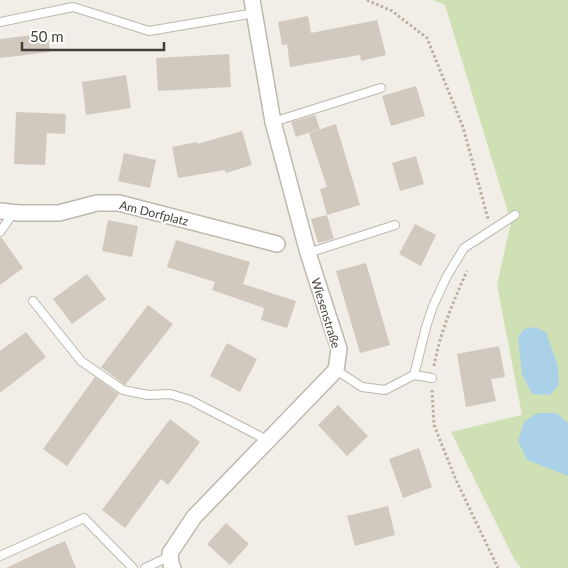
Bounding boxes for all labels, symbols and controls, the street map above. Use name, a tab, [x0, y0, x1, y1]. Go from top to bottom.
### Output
scale bar	[22, 20, 165, 52]
text: 50 m	[30, 27, 64, 45]
street label: Am Dorfplatz	[118, 197, 191, 229]
street label: Wiesenstraße	[308, 276, 344, 350]

